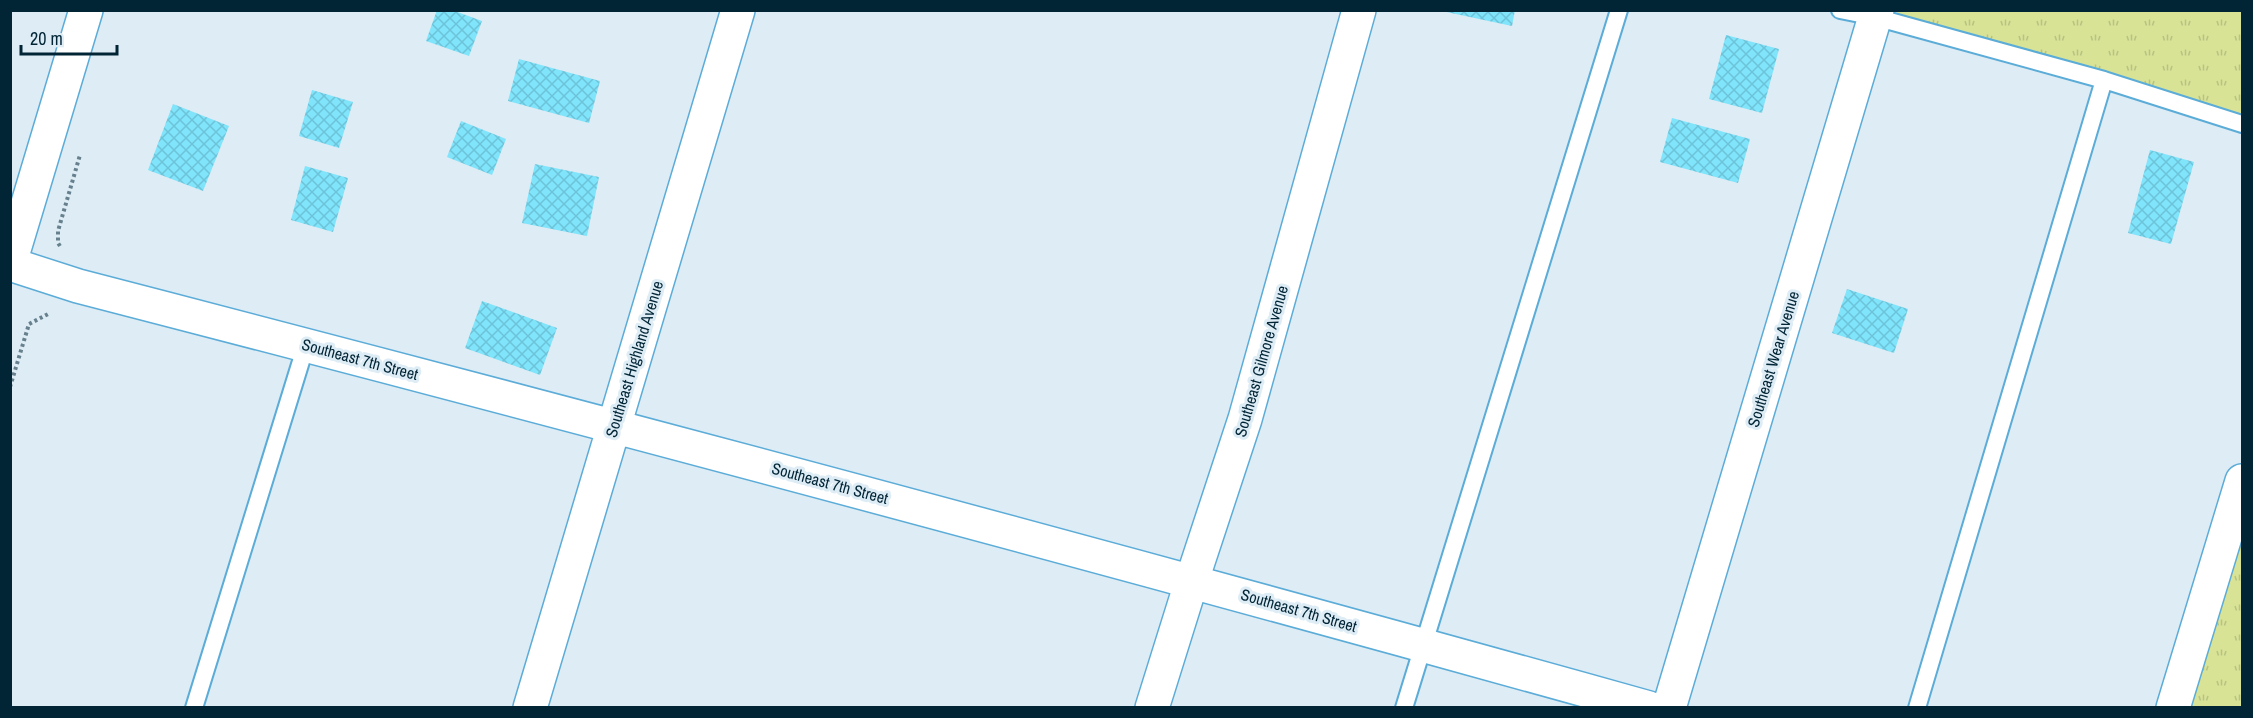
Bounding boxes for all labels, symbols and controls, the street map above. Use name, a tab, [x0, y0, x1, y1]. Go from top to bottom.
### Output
scale bar	[21, 18, 117, 56]
text: 20 m	[30, 26, 63, 51]
street label: Southeast Highland Avenue	[600, 278, 668, 440]
street label: Southeast Gilmore Avenue	[1229, 283, 1293, 439]
street label: Southeast Wear Avenue	[1742, 288, 1804, 430]
street label: Southeast 7th Street	[299, 333, 421, 385]
street label: Southeast 7th Street	[769, 457, 891, 509]
street label: Southeast 7th Street	[1238, 583, 1360, 637]

